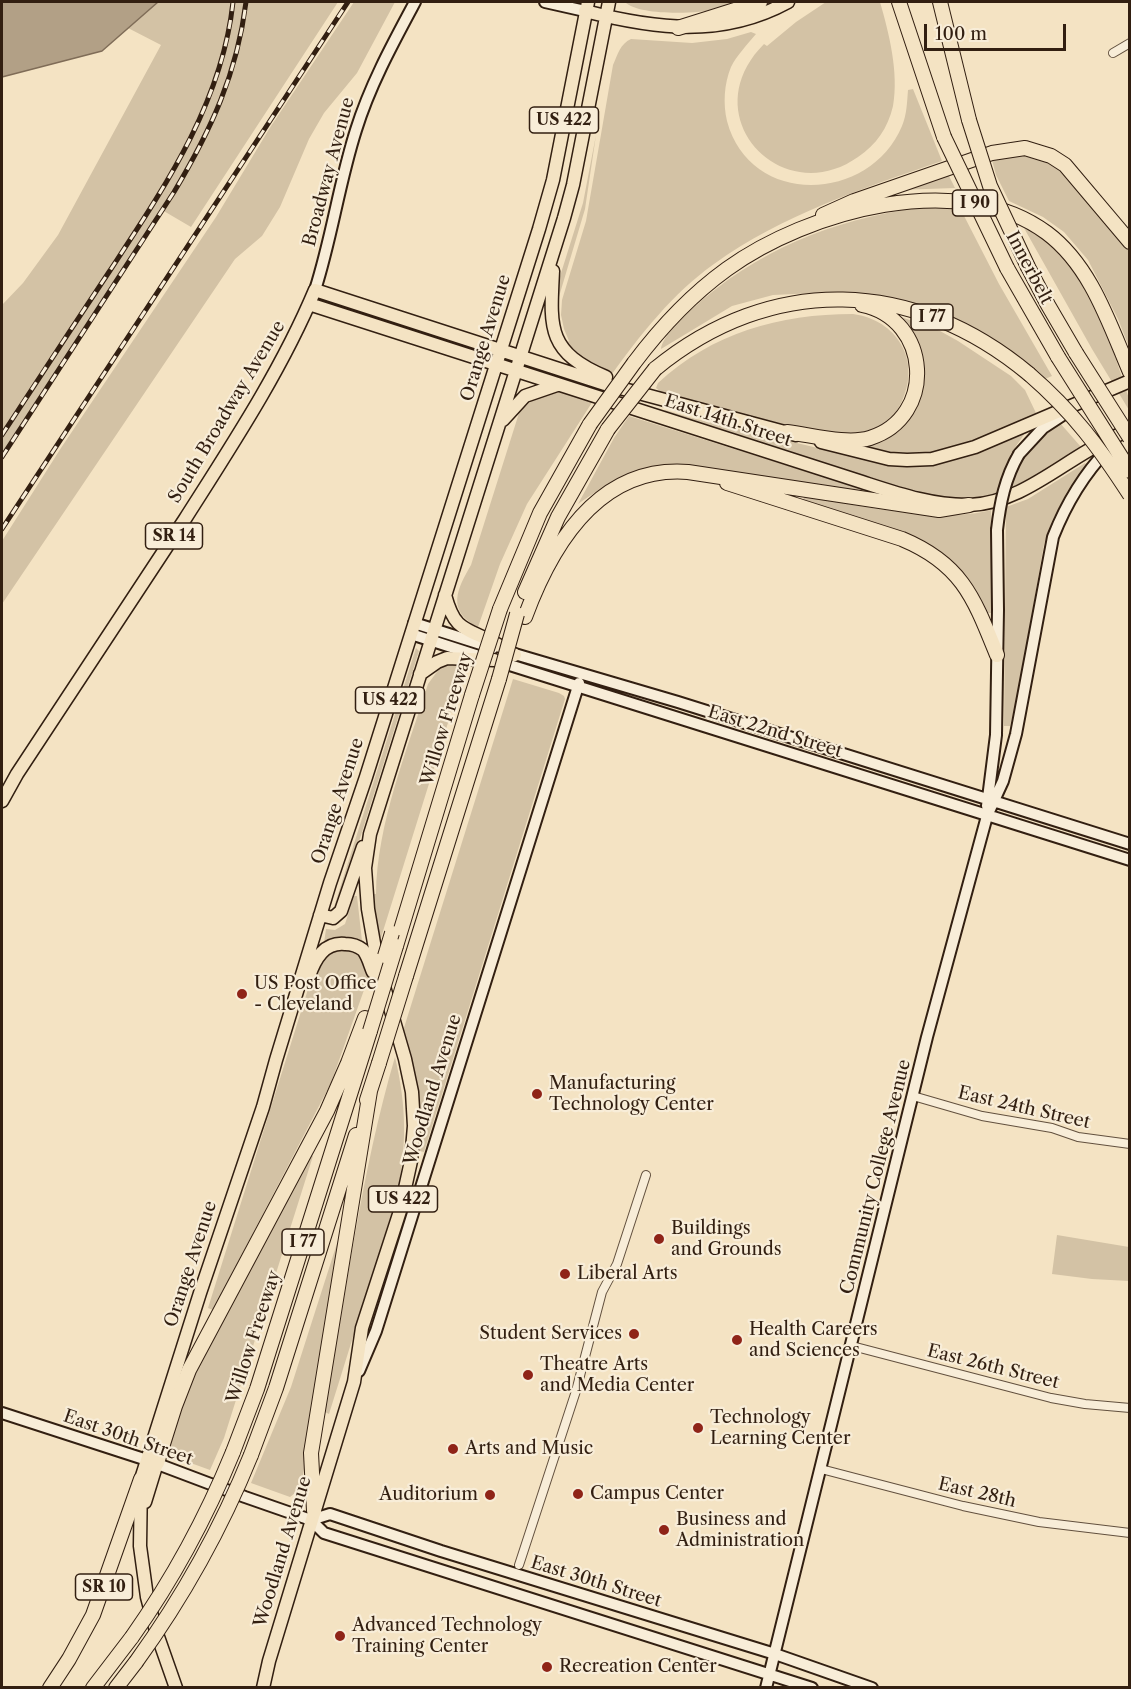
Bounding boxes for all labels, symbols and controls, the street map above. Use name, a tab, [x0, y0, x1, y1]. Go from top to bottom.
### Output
scale bar	[927, 12, 1070, 50]
text: 100 m	[935, 23, 987, 45]
street label: Broadway Avenue	[299, 95, 359, 249]
road number: US 422	[530, 107, 598, 133]
road number: I 90	[952, 190, 998, 216]
street label: Innerbelt	[1001, 228, 1057, 308]
street label: Orange Avenue	[456, 272, 516, 404]
road number: I 77	[911, 304, 953, 330]
street label: South Broadway Avenue	[164, 317, 290, 507]
street label: East 14th Street	[662, 390, 794, 452]
road number: SR 14	[146, 523, 202, 549]
street label: Willow Freeway	[416, 650, 478, 788]
road number: US 422	[356, 687, 424, 713]
street label: East 22nd Street	[705, 701, 845, 763]
street label: Orange Avenue	[307, 735, 369, 867]
place label: US Post Office - Cleveland	[254, 973, 377, 1016]
marker: US Post Office - Cleveland	[235, 987, 249, 1001]
street label: Woodland Avenue	[400, 1012, 466, 1168]
street label: Community College Avenue	[836, 1057, 916, 1297]
place label: Manufacturing Technology Center	[549, 1073, 714, 1116]
street label: East 24th Street	[956, 1082, 1092, 1134]
marker: Manufacturing Technology Center	[530, 1087, 544, 1101]
road number: US 422	[368, 1186, 438, 1212]
street label: Orange Avenue	[160, 1198, 222, 1330]
place label: Buildings and Grounds	[671, 1218, 782, 1260]
road number: I 77	[282, 1229, 324, 1255]
marker: Buildings and Grounds	[652, 1232, 666, 1246]
place label: Liberal Arts	[577, 1263, 677, 1285]
marker: Liberal Arts	[558, 1267, 572, 1281]
street label: Willow Freeway	[222, 1268, 286, 1406]
place label: Health Careers and Sciences	[749, 1319, 878, 1362]
place label: Student Services	[479, 1323, 622, 1345]
marker: Student Services	[627, 1327, 641, 1341]
marker: Health Careers and Sciences	[730, 1333, 744, 1347]
street label: East 26th Street	[925, 1340, 1061, 1394]
place label: Theatre Arts and Media Center	[540, 1354, 694, 1396]
marker: Theatre Arts and Media Center	[521, 1368, 535, 1382]
street label: East 30th Street	[60, 1406, 196, 1470]
place label: Technology Learning Center	[710, 1407, 850, 1450]
marker: Technology Learning Center	[691, 1421, 705, 1435]
place label: Arts and Music	[465, 1438, 593, 1460]
marker: Arts and Music	[446, 1442, 460, 1456]
street label: Woodland Avenue	[250, 1474, 316, 1630]
street label: East 28th	[936, 1474, 1018, 1512]
place label: Campus Center	[590, 1483, 724, 1505]
place label: Auditorium	[379, 1484, 478, 1506]
marker: Campus Center	[571, 1487, 585, 1501]
marker: Auditorium	[483, 1488, 497, 1502]
place label: Business and Administration	[676, 1509, 804, 1552]
marker: Business and Administration	[657, 1523, 671, 1537]
street label: East 30th Street	[528, 1552, 664, 1612]
road number: SR 10	[76, 1574, 132, 1600]
place label: Advanced Technology Training Center	[352, 1615, 542, 1658]
marker: Advanced Technology Training Center	[333, 1629, 347, 1643]
place label: Recreation Center	[559, 1656, 717, 1678]
marker: Recreation Center	[540, 1660, 554, 1674]

